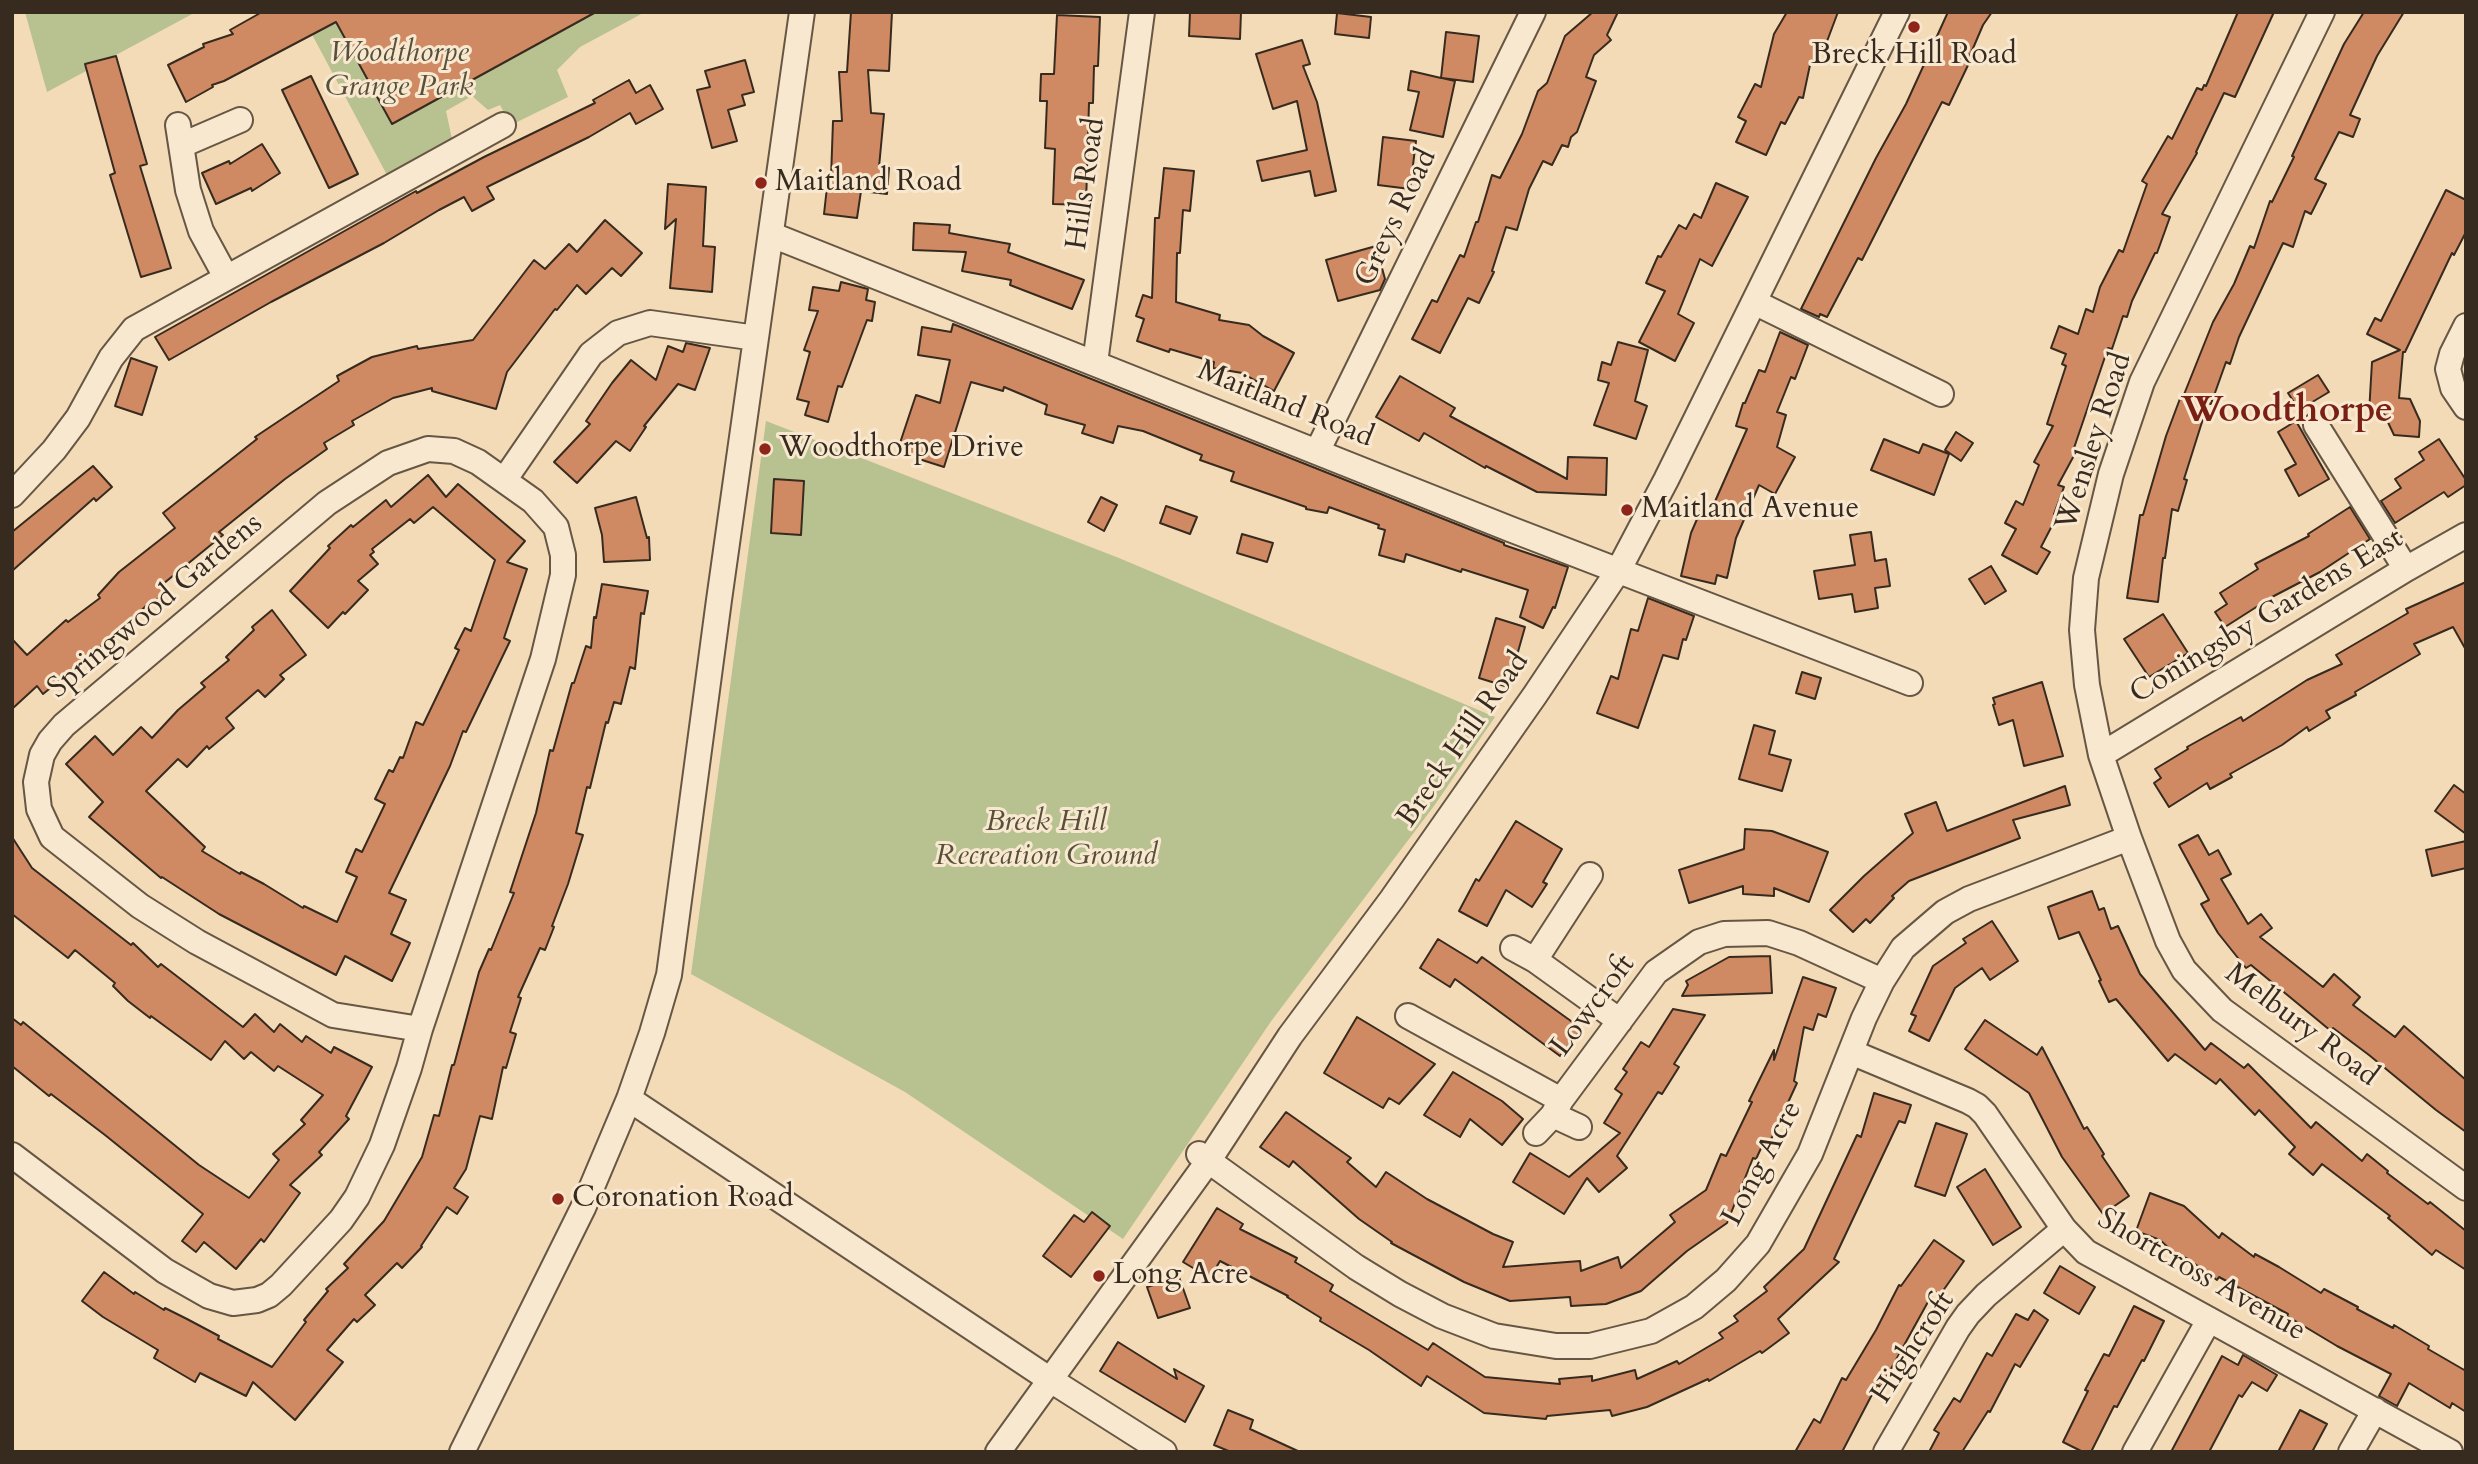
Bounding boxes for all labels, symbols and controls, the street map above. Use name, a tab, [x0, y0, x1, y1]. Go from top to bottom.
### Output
marker: Breck Hill Road	[1906, 19, 1922, 35]
park label: Woodthorpe Grange Park	[325, 36, 473, 106]
place label: Breck Hill Road	[1811, 38, 2017, 74]
street label: Hills Road	[1060, 116, 1114, 252]
street label: Greys Road	[1348, 144, 1446, 292]
place label: Maitland Road	[775, 165, 962, 201]
marker: Maitland Road	[753, 175, 769, 191]
street label: Wensley Road	[2049, 348, 2141, 536]
street label: Maitland Road	[1192, 353, 1378, 457]
district label: Woodthorpe	[2181, 390, 2393, 434]
place label: Woodthorpe Drive	[779, 431, 1024, 467]
marker: Woodthorpe Drive	[757, 441, 773, 457]
place label: Maitland Avenue	[1641, 492, 1859, 528]
marker: Maitland Avenue	[1619, 502, 1635, 518]
street label: Springwood Gardens	[41, 507, 271, 707]
street label: Coningsby Gardens East	[2124, 521, 2410, 713]
street label: Breck Hill Road	[1390, 646, 1538, 834]
park label: Breck Hill Recreation Ground	[935, 805, 1157, 876]
street label: Lowcroft	[1544, 948, 1644, 1064]
street label: Melbury Road	[2217, 957, 2385, 1095]
street label: Long Acre	[1715, 1096, 1811, 1232]
place label: Coronation Road	[572, 1181, 793, 1217]
marker: Coronation Road	[550, 1191, 566, 1207]
street label: Shortcross Avenue	[2091, 1202, 2311, 1350]
place label: Long Acre	[1113, 1258, 1249, 1294]
marker: Long Acre	[1091, 1268, 1107, 1284]
street label: Highcroft	[1865, 1285, 1963, 1411]

